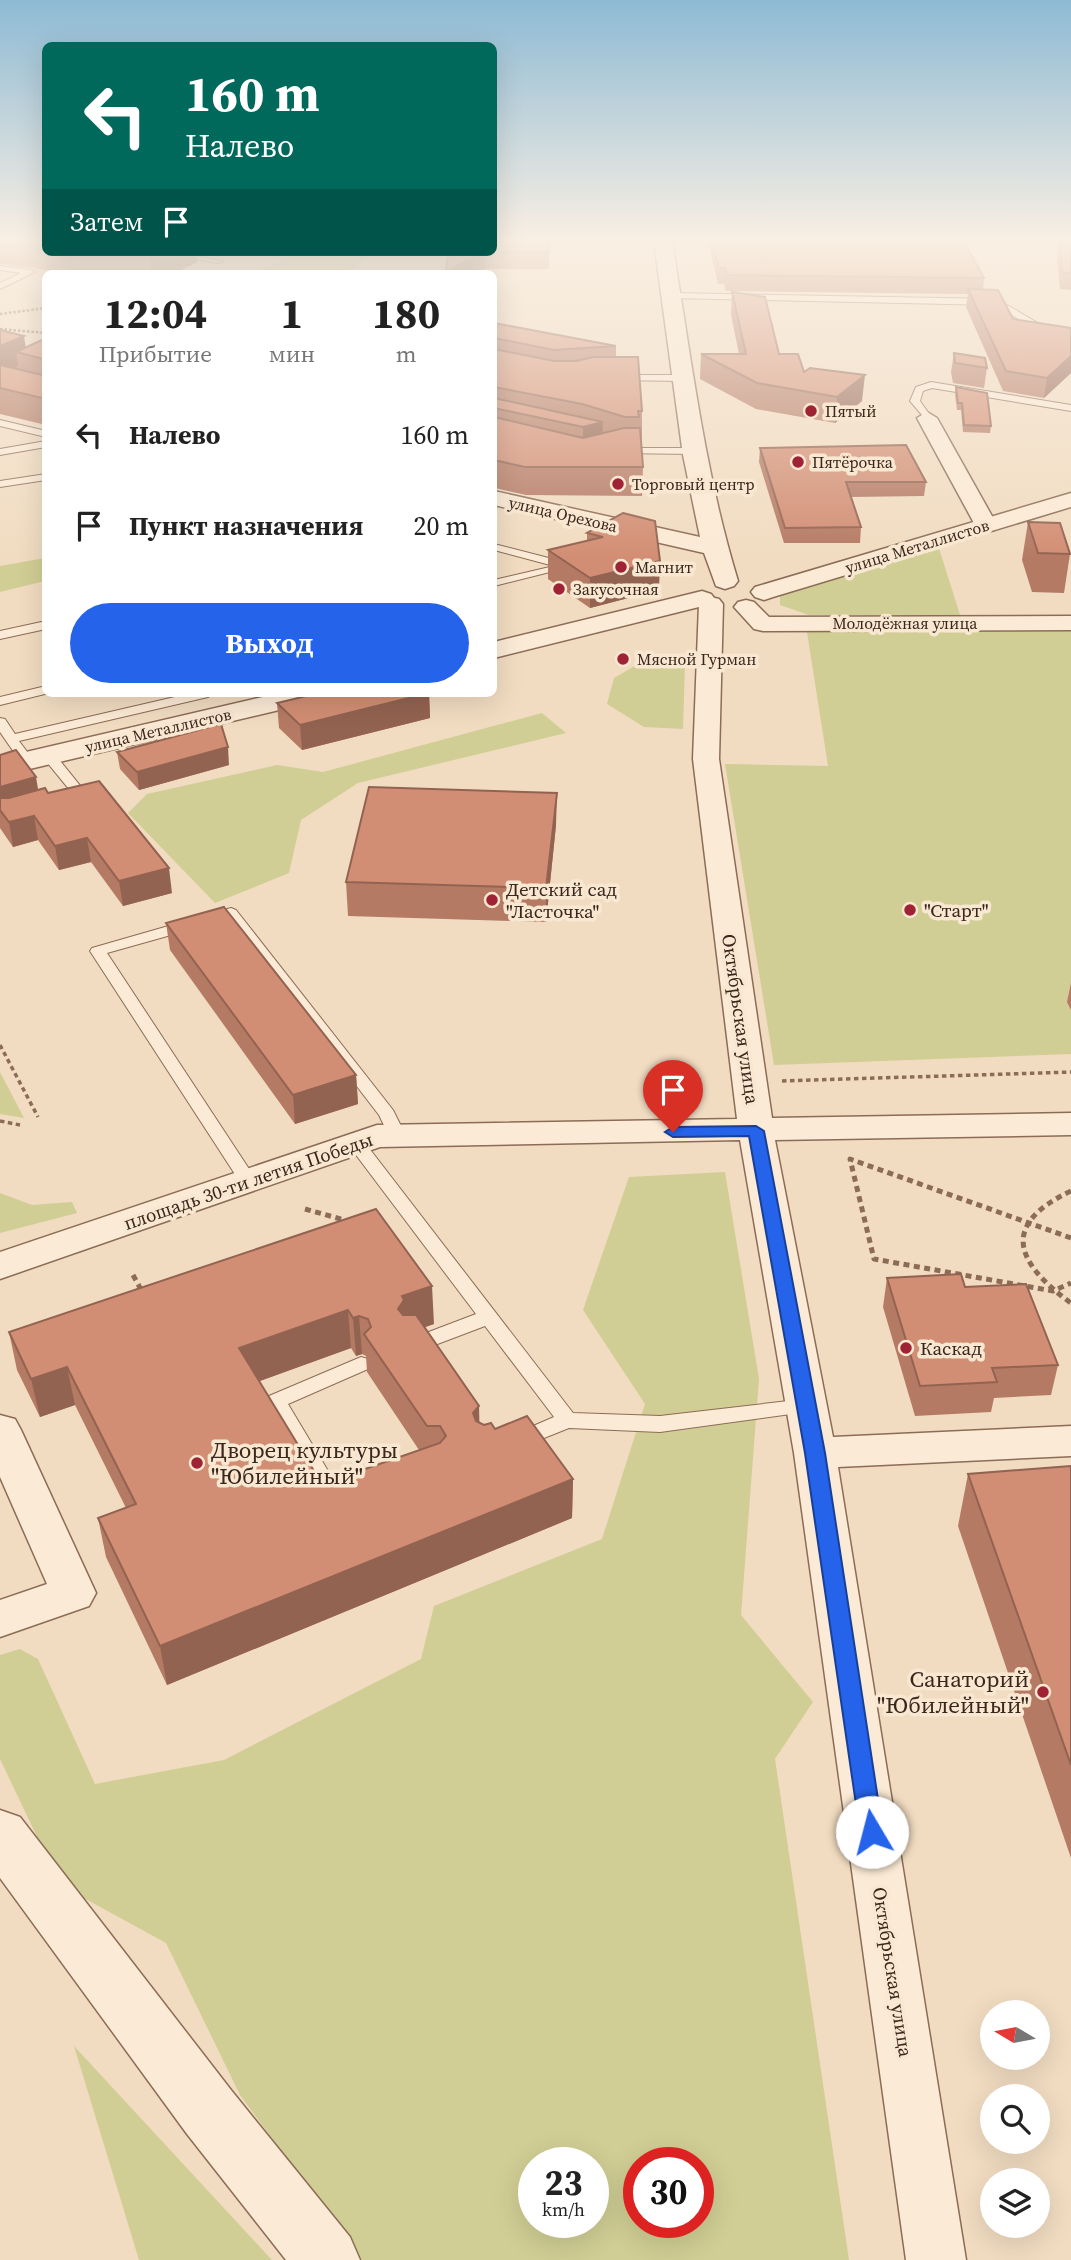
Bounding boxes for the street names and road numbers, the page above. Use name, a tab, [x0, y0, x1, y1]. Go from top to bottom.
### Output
street label: улица Орехова	[507, 491, 620, 537]
street label: улица Металлистов	[842, 514, 992, 578]
street label: Молодёжная улица	[832, 612, 978, 634]
street label: улица Металлистов	[83, 702, 233, 758]
street label: Октябрьская улица	[716, 932, 766, 1106]
street label: площадь 30-ти летия Победы	[120, 1126, 376, 1236]
street label: Октябрьская улица	[867, 1885, 919, 2059]

